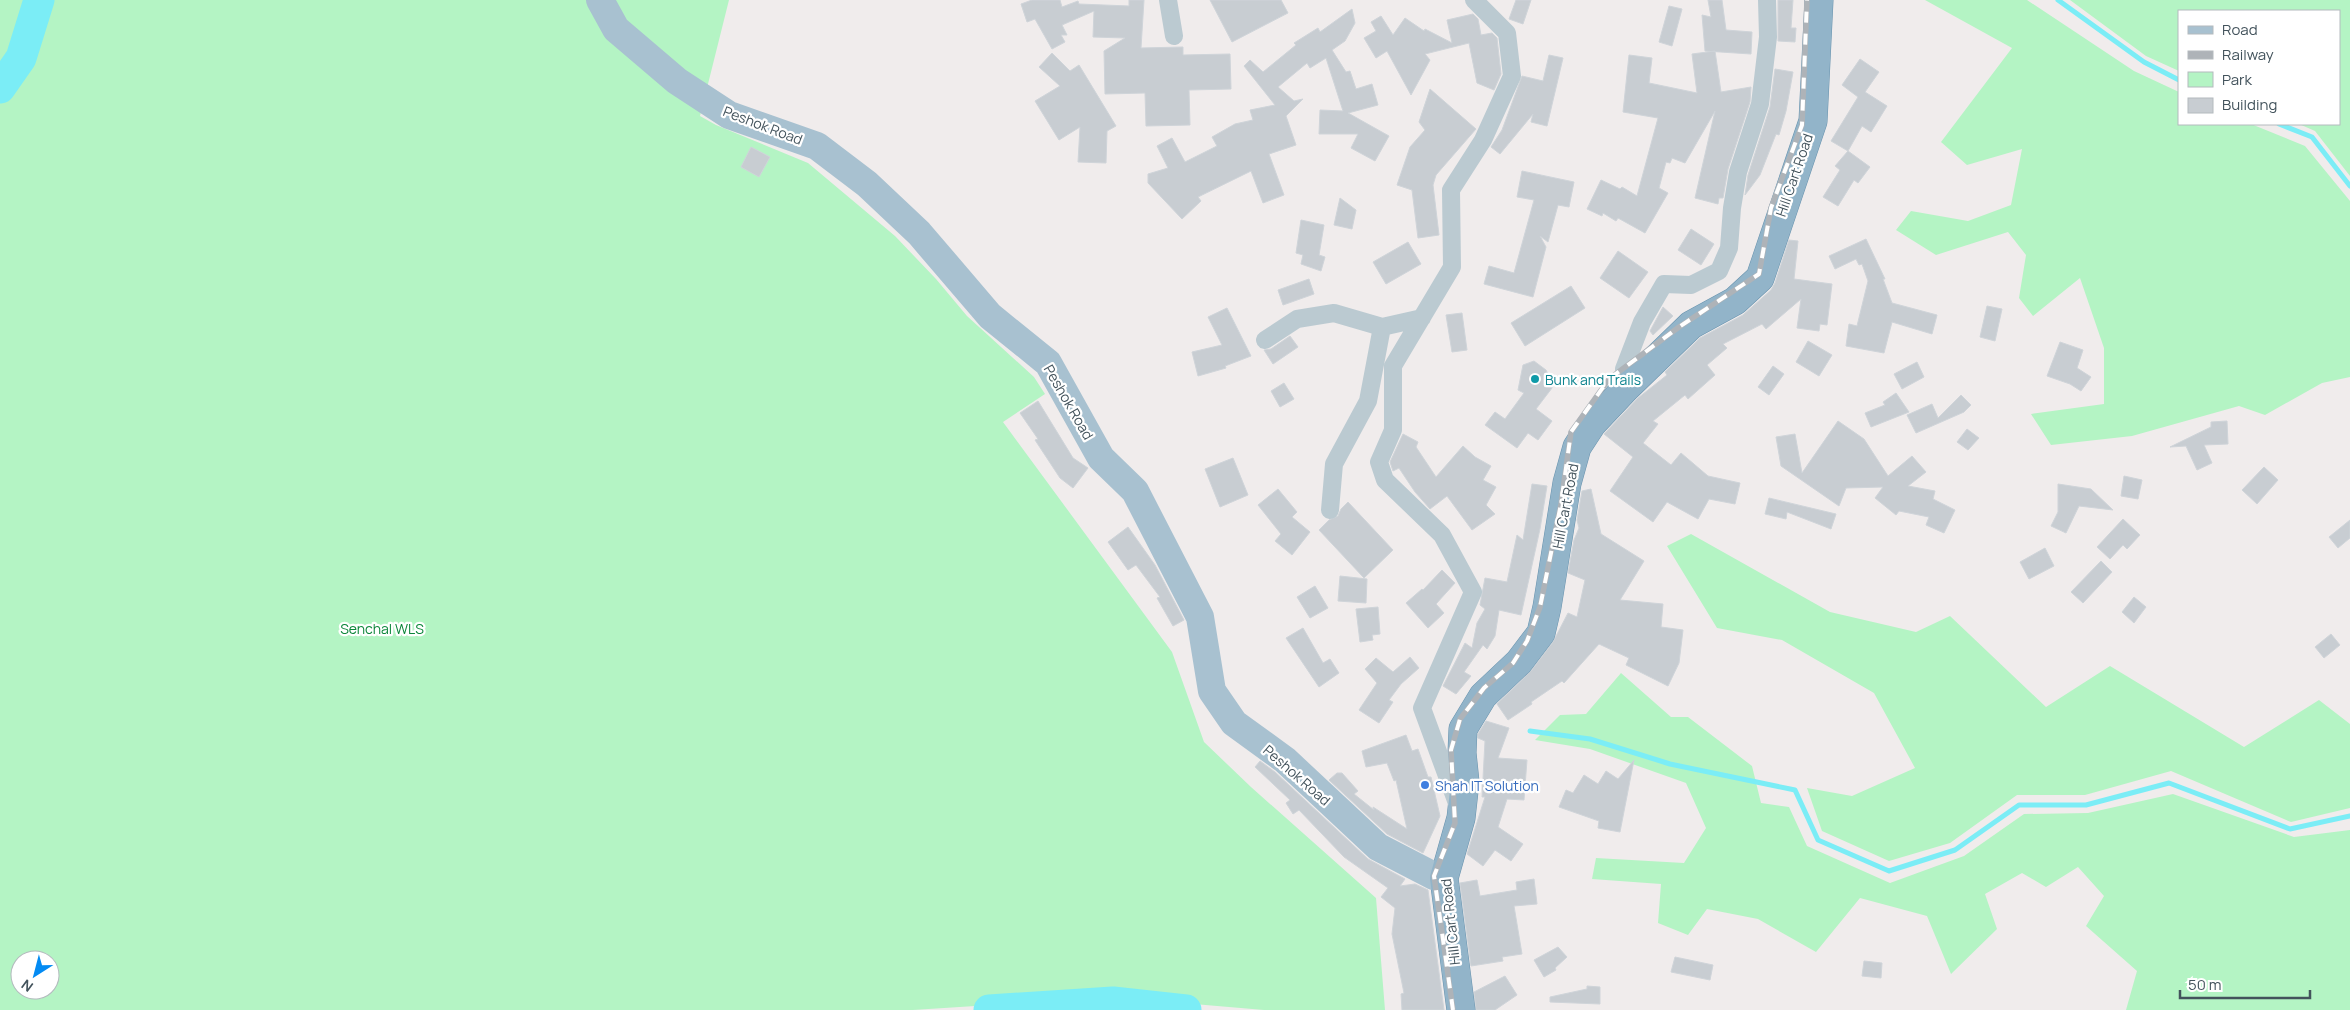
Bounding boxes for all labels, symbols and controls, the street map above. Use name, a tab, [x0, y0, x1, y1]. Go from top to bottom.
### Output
legend	[2178, 10, 2340, 125]
text: Road	[2222, 19, 2258, 40]
text: Railway	[2222, 44, 2274, 65]
text: Park	[2222, 69, 2252, 90]
text: Building	[2222, 94, 2277, 115]
street label: Peshok Road	[721, 101, 805, 149]
street label: Hill Cart Road	[1771, 131, 1817, 219]
street label: Peshok Road	[1040, 361, 1098, 443]
place label: Bunk and Trails	[1545, 370, 1641, 389]
marker: Bunk and Trails	[1529, 373, 1541, 385]
street label: Hill Cart Road	[1547, 462, 1583, 550]
park label: Senchal WLS	[340, 619, 424, 638]
street label: Peshok Road	[1259, 740, 1335, 810]
place label: Shah IT Solution	[1435, 776, 1539, 795]
marker: Shah IT Solution	[1419, 779, 1431, 791]
street label: Hill Cart Road	[1436, 878, 1464, 966]
north arrow	[10, 950, 60, 1000]
scale bar	[2180, 968, 2310, 1000]
text: 50 m	[2188, 974, 2222, 995]
text: N	[17, 975, 37, 997]

